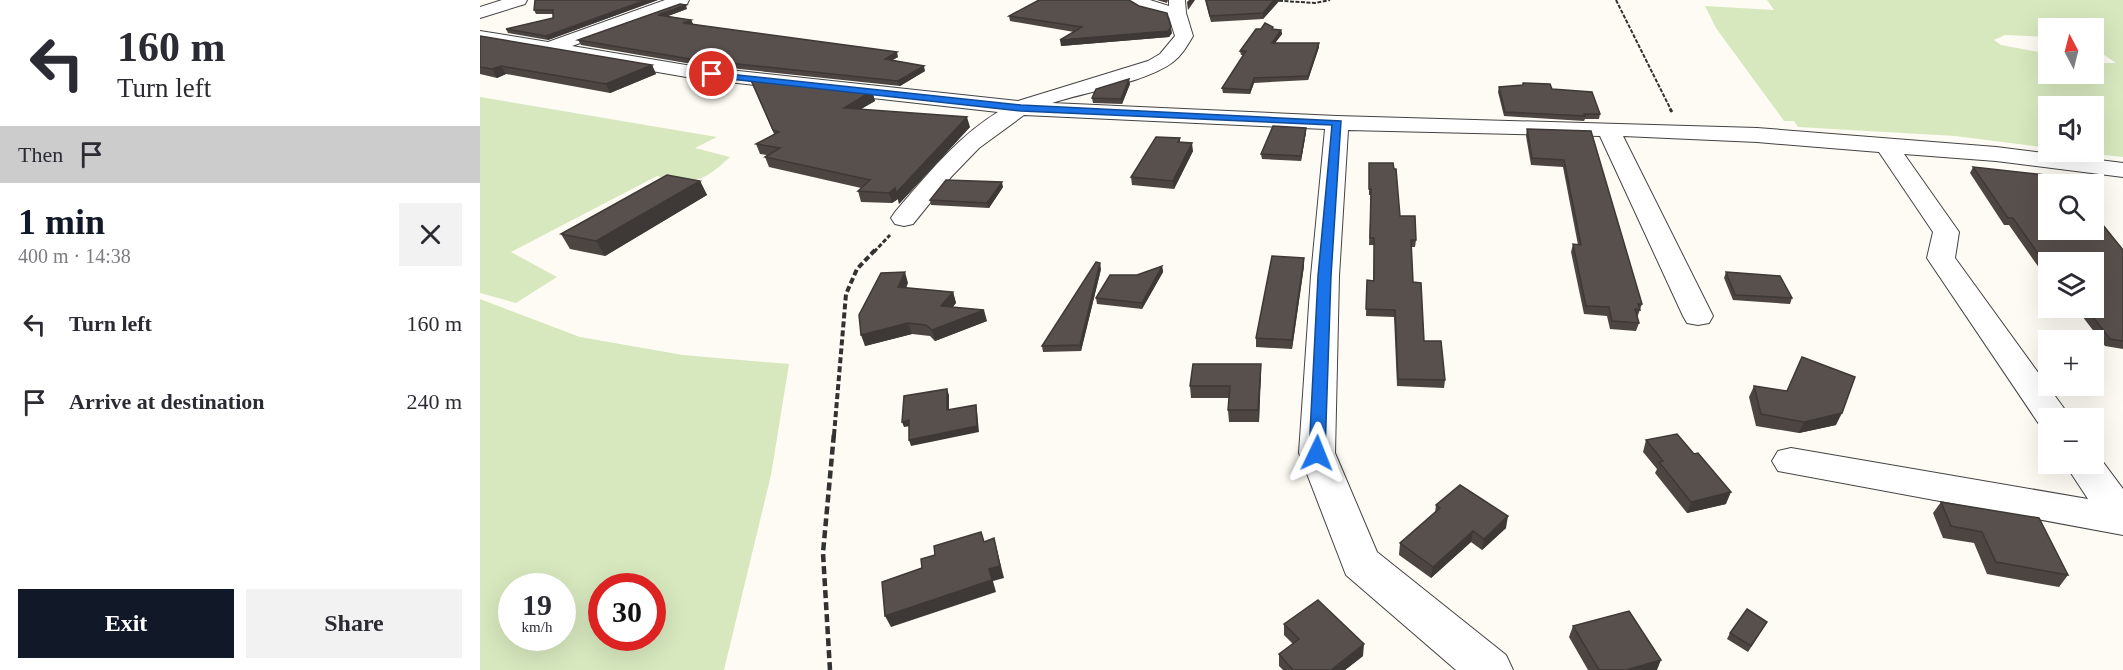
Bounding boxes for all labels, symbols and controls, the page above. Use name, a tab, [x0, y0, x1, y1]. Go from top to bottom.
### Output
north arrow	[2038, 18, 2104, 84]
map controls	[2038, 18, 2104, 474]
icon: left	[18, 24, 96, 102]
text: 160 m	[117, 24, 226, 70]
pin	[686, 48, 737, 99]
icon: arrive	[695, 57, 728, 90]
text: Turn left	[117, 73, 211, 103]
button: sound	[2038, 96, 2104, 162]
icon: arrive	[75, 138, 108, 171]
text: Then	[18, 142, 63, 167]
button: search	[2038, 174, 2104, 240]
text: 1 min	[18, 202, 105, 242]
button: close	[399, 203, 462, 266]
text: 400 m · 14:38	[18, 245, 131, 267]
button: layers	[2038, 252, 2104, 318]
icon: left	[18, 308, 51, 341]
text: Turn left	[69, 311, 152, 336]
text: 160 m	[406, 311, 462, 336]
button: +	[2038, 330, 2104, 396]
icon: arrive	[18, 386, 51, 419]
text: Arrive at destination	[69, 389, 265, 414]
text: 240 m	[406, 389, 462, 414]
button: −	[2038, 408, 2104, 474]
position arrow	[1285, 421, 1349, 485]
speed limit sign: 30	[588, 573, 666, 651]
text: 19	[522, 588, 552, 621]
button: Exit	[18, 589, 234, 658]
button: Share	[246, 589, 462, 658]
text: km/h	[522, 619, 552, 635]

